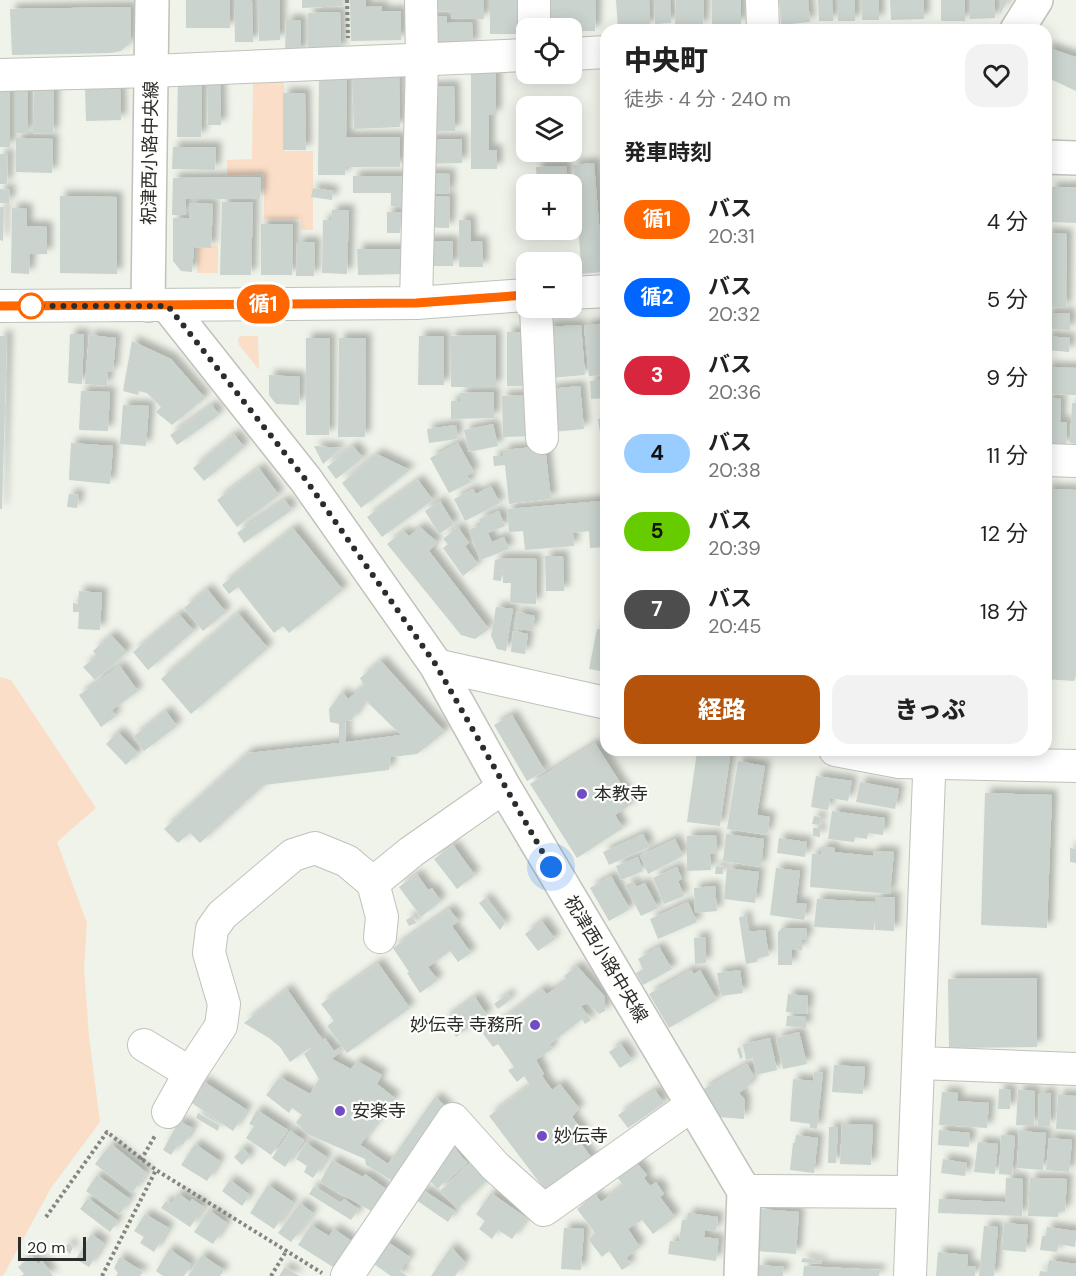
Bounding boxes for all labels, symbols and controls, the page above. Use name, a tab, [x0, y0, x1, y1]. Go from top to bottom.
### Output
map controls	[516, 18, 582, 318]
button: locate	[516, 18, 582, 84]
text: 中央町	[624, 42, 708, 79]
button: heart	[965, 44, 1028, 107]
street label: 祝津西小路中央線	[137, 81, 163, 225]
text: 徒歩 · 4 分 · 240 m	[624, 86, 791, 112]
button: layers	[516, 96, 582, 162]
text: 発車時刻	[624, 138, 712, 167]
button: +	[516, 174, 582, 240]
text: バス	[708, 194, 752, 223]
text: 循1	[643, 205, 671, 233]
text: 4 分	[987, 207, 1028, 236]
text: 20:31	[708, 223, 755, 249]
button: −	[516, 252, 582, 318]
text: バス	[708, 272, 752, 301]
text: 循2	[640, 283, 674, 311]
line badge: 循1	[236, 284, 290, 324]
text: 5 分	[987, 285, 1028, 314]
text: 循1	[249, 290, 277, 318]
unlabelled marker	[18, 293, 44, 319]
text: 20:32	[708, 301, 760, 327]
text: バス	[708, 350, 752, 379]
text: 3	[651, 361, 663, 389]
text: 9 分	[986, 363, 1028, 392]
text: 20:36	[708, 379, 761, 405]
text: バス	[708, 428, 752, 457]
text: 4	[650, 439, 664, 467]
text: 11 分	[986, 441, 1028, 470]
text: 20:38	[708, 457, 761, 483]
text: バス	[708, 506, 752, 535]
text: 5	[650, 517, 664, 545]
text: 12 分	[981, 519, 1028, 548]
text: 20:39	[708, 535, 761, 561]
text: バス	[708, 584, 752, 613]
text: 7	[651, 595, 663, 623]
text: 18 分	[980, 597, 1028, 626]
text: 20:45	[708, 613, 761, 639]
button: 経路	[624, 675, 820, 744]
button: きっぷ	[832, 675, 1028, 744]
place label: 本教寺	[594, 782, 648, 806]
marker: 本教寺	[575, 787, 589, 801]
your location	[536, 852, 566, 882]
street label: 祝津西小路中央線	[559, 891, 653, 1027]
place label: 妙伝寺 寺務所	[410, 1013, 523, 1037]
marker: 妙伝寺 寺務所	[528, 1018, 542, 1032]
place label: 安楽寺	[352, 1099, 406, 1123]
marker: 安楽寺	[333, 1104, 347, 1118]
place label: 妙伝寺	[554, 1124, 608, 1148]
marker: 妙伝寺	[535, 1129, 549, 1143]
scale bar	[18, 1234, 86, 1262]
text: 20 m	[27, 1237, 66, 1258]

